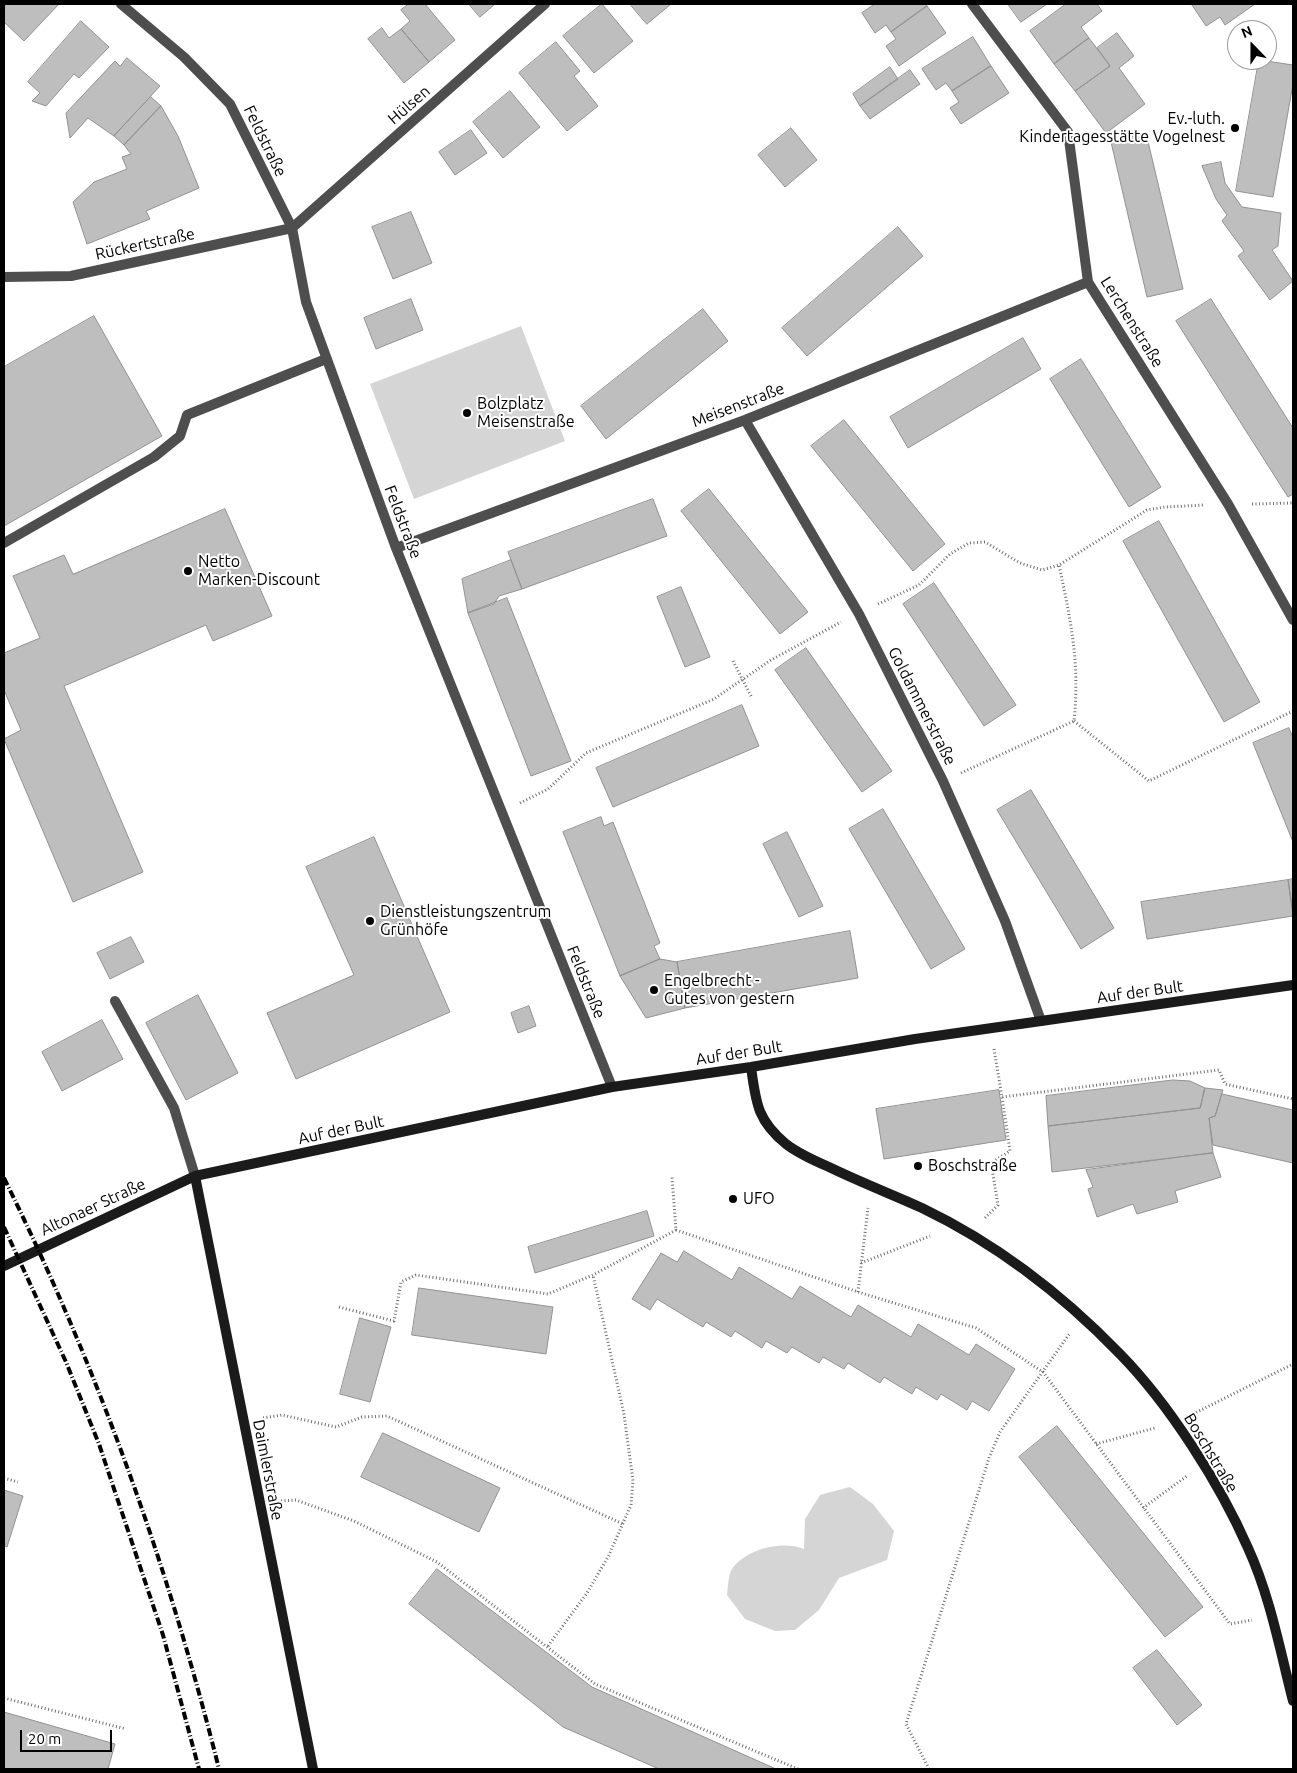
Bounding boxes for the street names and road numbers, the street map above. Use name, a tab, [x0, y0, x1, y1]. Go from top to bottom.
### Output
street label: Hülsen	[384, 82, 434, 128]
street label: Feldstraße	[240, 102, 290, 180]
street label: Rückertstraße	[93, 224, 197, 264]
street label: Lerchenstraße	[1096, 273, 1168, 371]
street label: Meisenstraße	[689, 379, 787, 431]
street label: Feldstraße	[380, 483, 426, 561]
street label: Goldammerstraße	[884, 644, 960, 768]
street label: Feldstraße	[563, 943, 609, 1021]
street label: Auf der Bult	[1096, 976, 1184, 1008]
street label: Auf der Bult	[695, 1037, 783, 1069]
street label: Auf der Bult	[296, 1112, 386, 1148]
street label: Altonaer Straße	[37, 1174, 149, 1240]
street label: Boschstraße	[1180, 1410, 1242, 1496]
street label: Daimlerstraße	[249, 1418, 287, 1522]

